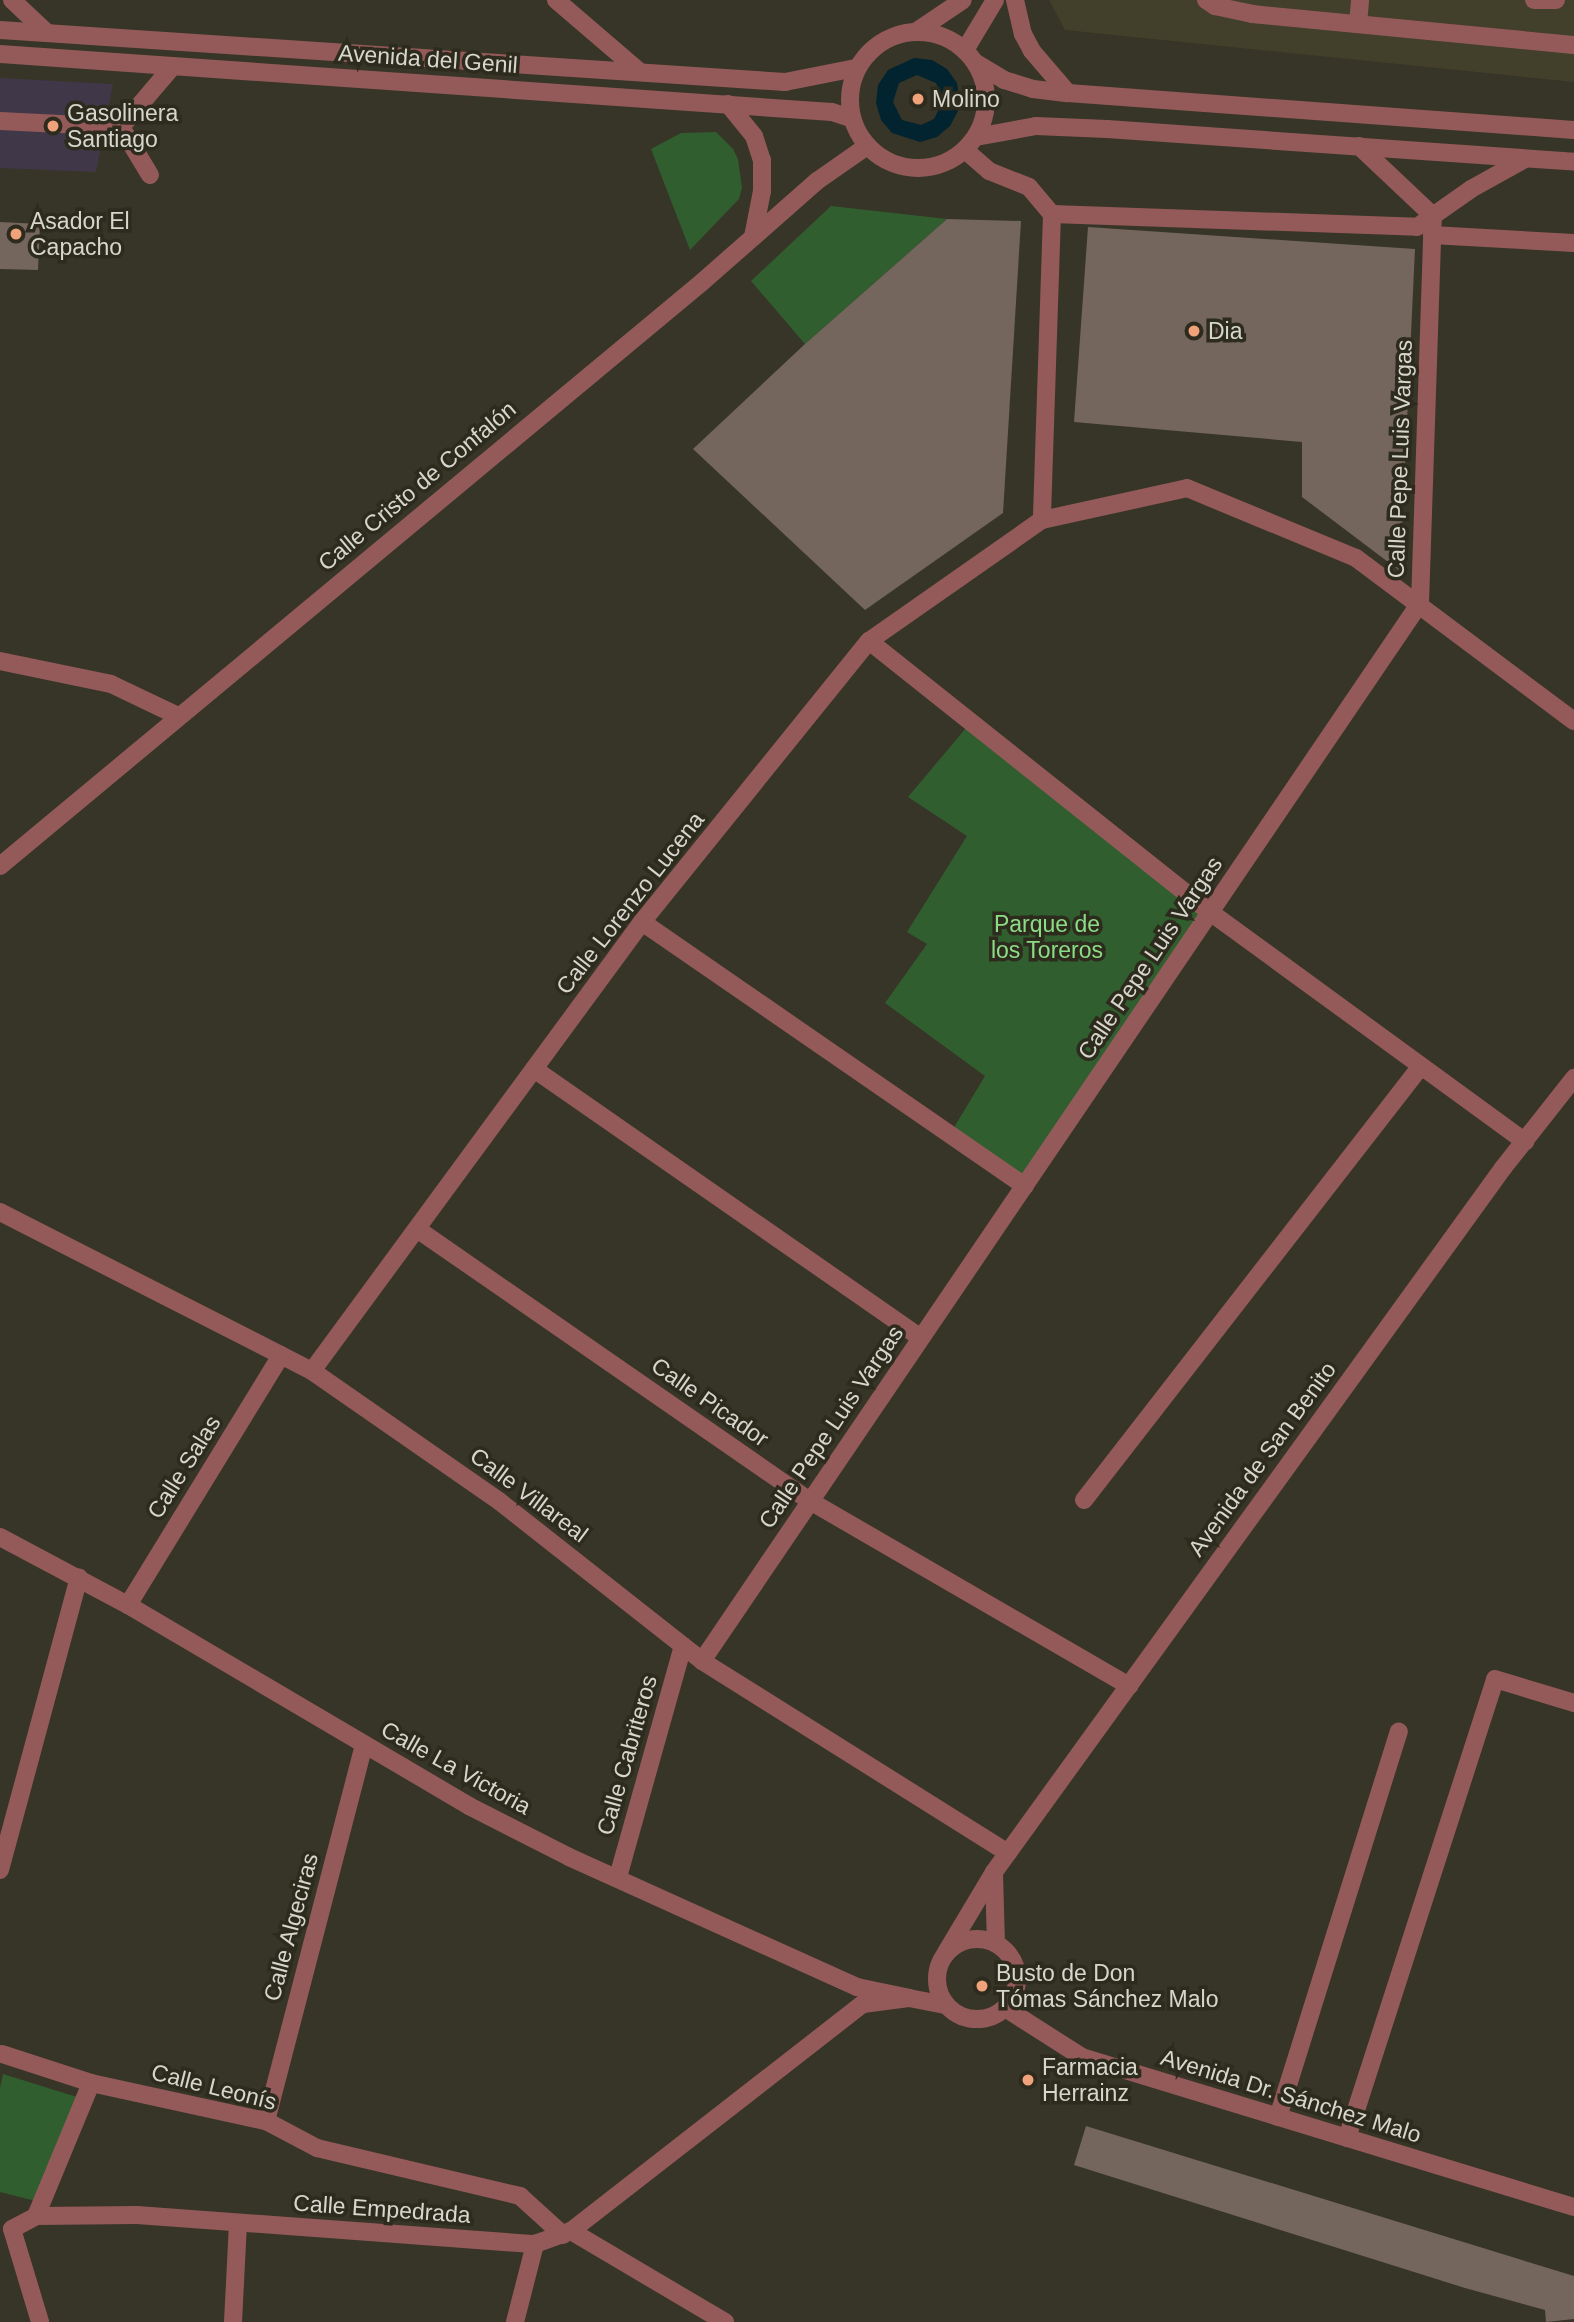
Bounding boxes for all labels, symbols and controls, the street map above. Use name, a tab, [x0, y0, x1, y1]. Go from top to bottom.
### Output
street label: Avenida del Genil	[337, 39, 519, 79]
place label: Molino	[932, 85, 1000, 113]
marker: Molino	[910, 91, 926, 107]
place label: Gasolinera Santiago	[67, 99, 178, 153]
marker: Gasolinera Santiago	[45, 118, 61, 134]
place label: Asador El Capacho	[30, 207, 130, 261]
marker: Asador El Capacho	[8, 226, 24, 242]
place label: Dia	[1208, 317, 1243, 345]
marker: Dia	[1186, 323, 1202, 339]
street label: Calle Pepe Luis Vargas	[1382, 339, 1418, 579]
street label: Calle Cristo de Confalón	[313, 395, 521, 577]
street label: Calle Lorenzo Lucena	[550, 806, 710, 1000]
street label: Calle Pepe Luis Vargas	[1072, 851, 1228, 1065]
park label: Parque de los Toreros	[991, 910, 1103, 964]
street label: Calle Pepe Luis Vargas	[753, 1320, 909, 1534]
street label: Calle Picador	[646, 1351, 774, 1453]
street label: Avenida de San Benito	[1182, 1356, 1342, 1562]
street label: Calle Salas	[141, 1410, 227, 1524]
street label: Calle Villareal	[465, 1442, 593, 1548]
street label: Calle Cabriteros	[591, 1672, 663, 1838]
street label: Calle La Victoria	[376, 1715, 536, 1821]
street label: Calle Algeciras	[258, 1849, 324, 2005]
place label: Busto de Don Tómas Sánchez Malo	[996, 1959, 1218, 2013]
marker: Busto de Don Tómas Sánchez Malo	[974, 1978, 990, 1994]
street label: Avenida Dr. Sánchez Malo	[1158, 2043, 1424, 2149]
place label: Farmacia Herrainz	[1042, 2053, 1138, 2107]
street label: Calle Leonís	[149, 2058, 279, 2116]
marker: Farmacia Herrainz	[1020, 2072, 1036, 2088]
street label: Calle Empedrada	[292, 2189, 472, 2229]

